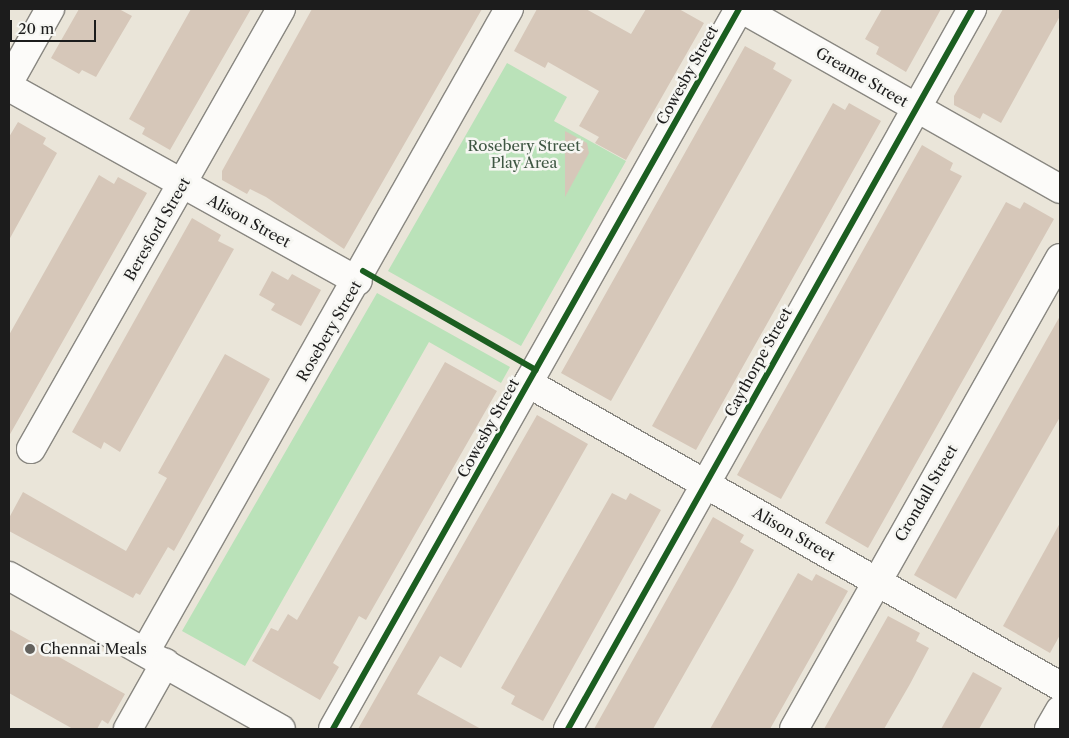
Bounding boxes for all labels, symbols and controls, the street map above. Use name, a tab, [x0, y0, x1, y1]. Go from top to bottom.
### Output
scale bar	[12, 10, 99, 42]
text: 20 m	[18, 19, 54, 38]
street label: Cowesby Street	[652, 22, 722, 128]
street label: Greame Street	[813, 43, 911, 111]
park label: Rosebery Street Play Area	[467, 136, 581, 171]
street label: Beresford Street	[120, 174, 194, 284]
street label: Alison Street	[205, 191, 293, 251]
street label: Rosebery Street	[293, 277, 365, 385]
street label: Caythorpe Street	[721, 304, 795, 420]
street label: Cowesby Street	[453, 375, 523, 481]
street label: Crondall Street	[891, 441, 961, 545]
street label: Alison Street	[750, 503, 838, 565]
place label: Chennai Meals	[40, 640, 147, 658]
marker: Chennai Meals	[24, 643, 36, 655]

